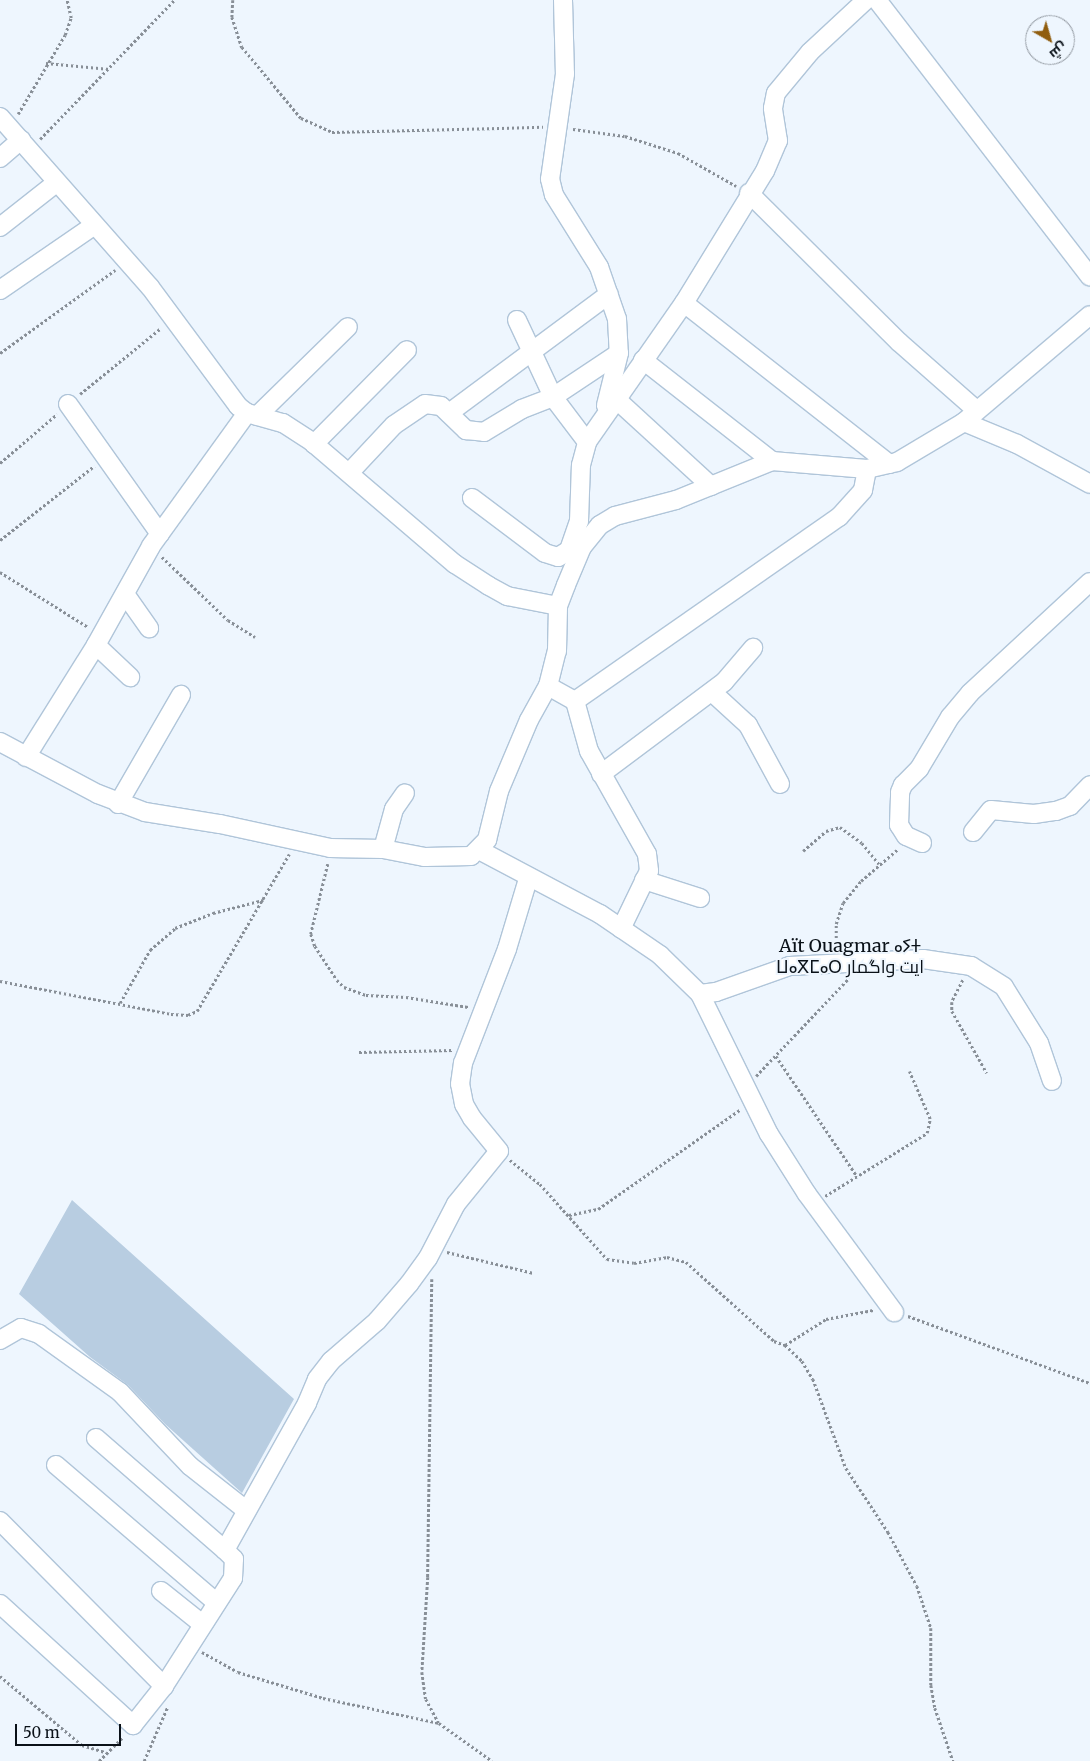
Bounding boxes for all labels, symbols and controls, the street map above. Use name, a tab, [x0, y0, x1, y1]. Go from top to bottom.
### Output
north arrow	[1025, 15, 1075, 65]
text: ش	[1046, 38, 1071, 64]
district label: Aït Ouagmar ⴰⵢⵜ ⵡⴰⴳⵎⴰⵔ ايت واگمار	[776, 936, 924, 979]
scale bar	[18, 1714, 124, 1746]
text: 50 m	[23, 1723, 60, 1742]

